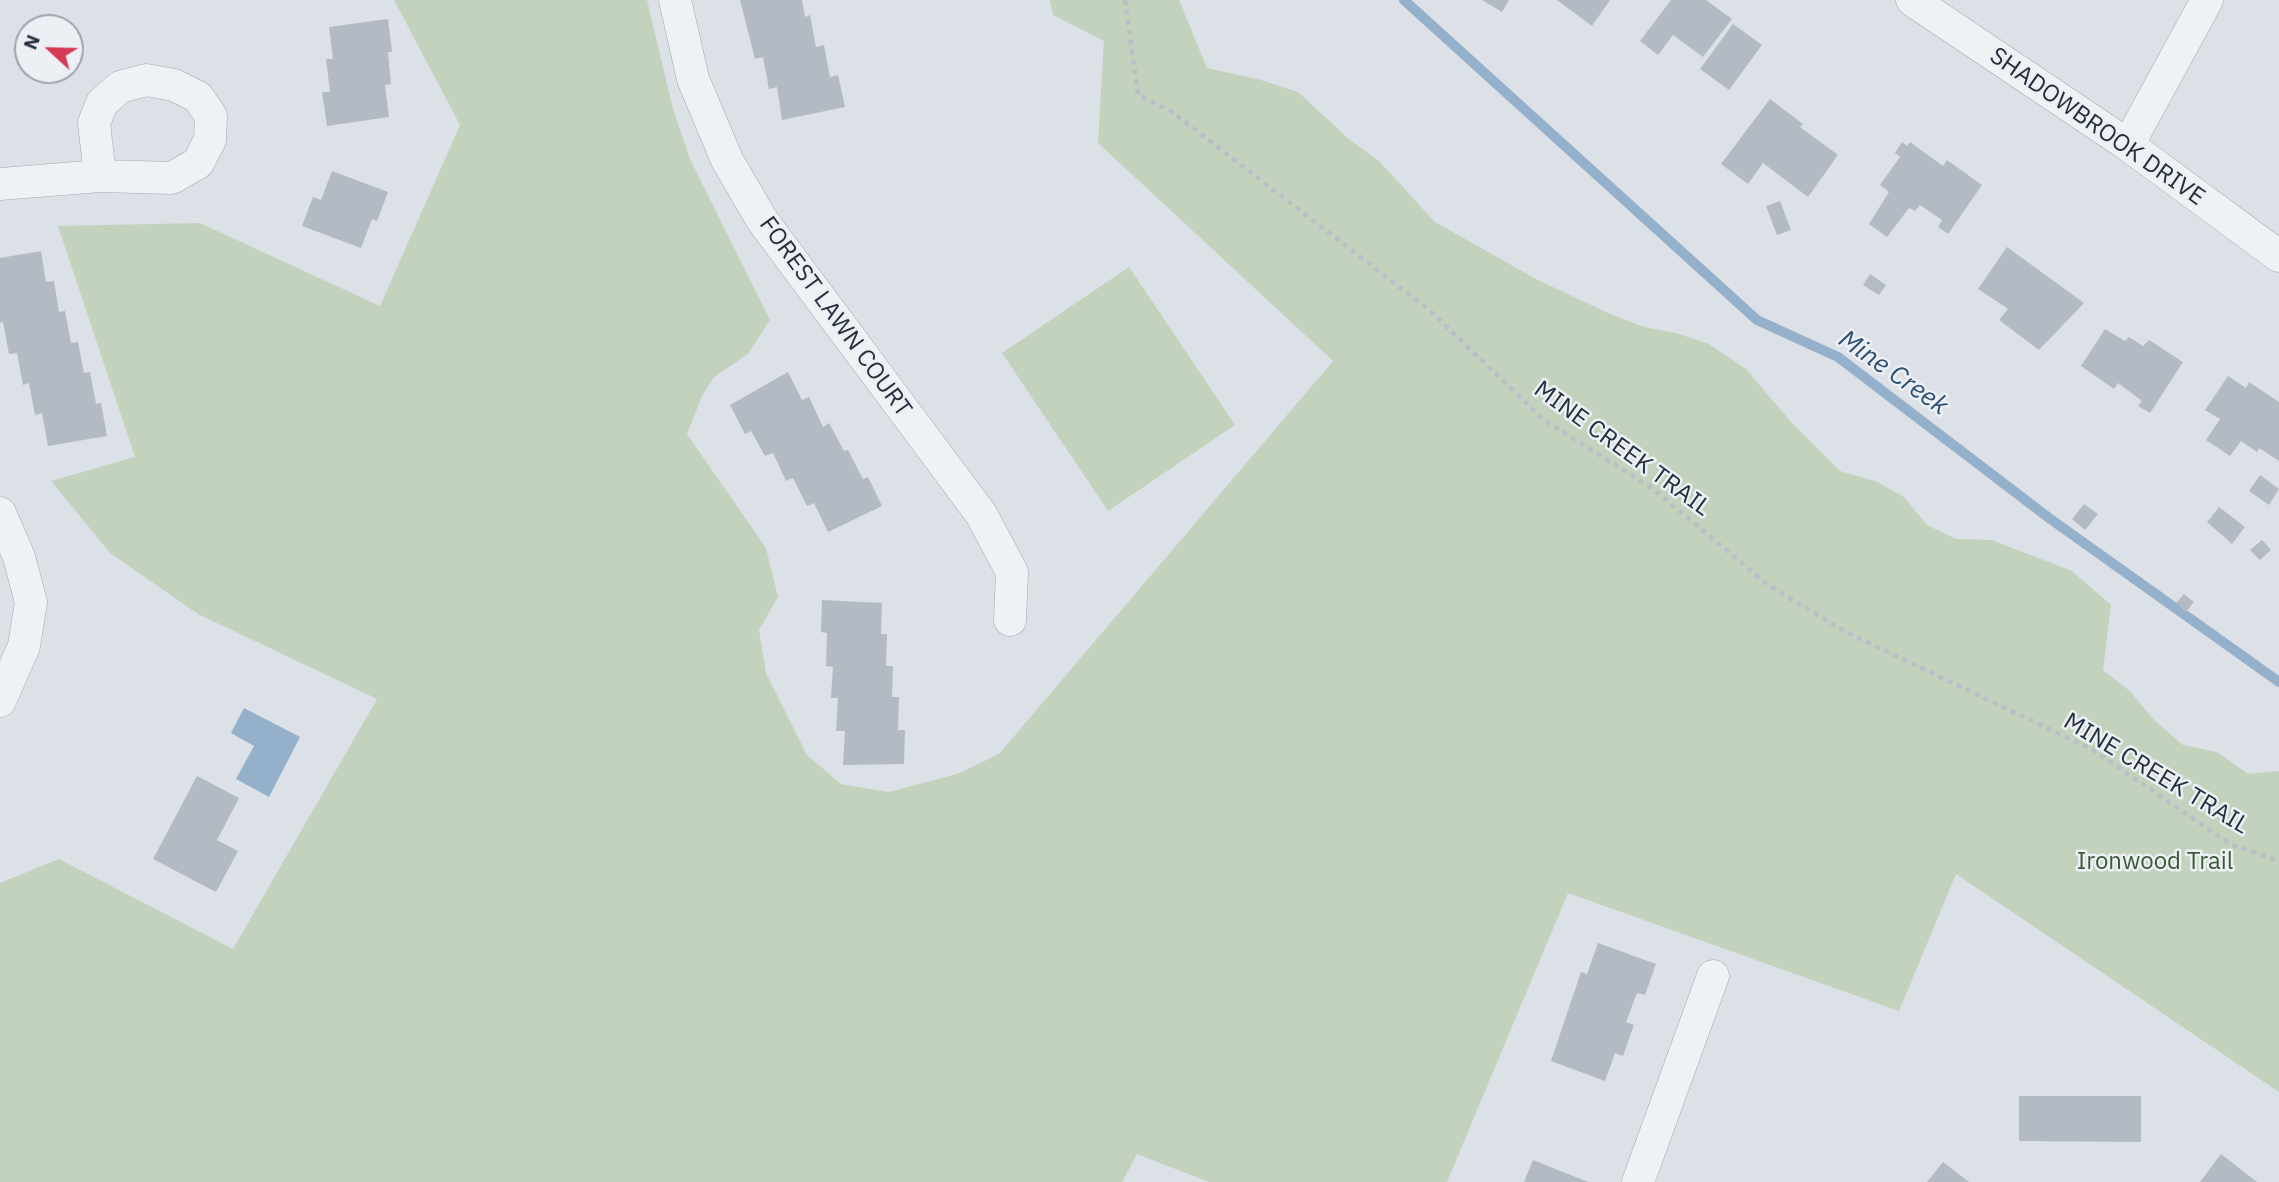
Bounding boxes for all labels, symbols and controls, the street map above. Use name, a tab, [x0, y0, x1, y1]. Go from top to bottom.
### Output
north arrow	[14, 14, 84, 84]
text: N	[18, 31, 45, 53]
street label: SHADOWBROOK DRIVE	[1984, 42, 2210, 212]
street label: FOREST LAWN COURT	[753, 211, 917, 423]
water label: Mine Creek	[1832, 324, 1954, 422]
street label: MINE CREEK TRAIL	[1528, 375, 1716, 523]
street label: MINE CREEK TRAIL	[2058, 707, 2254, 841]
park label: Ironwood Trail	[2077, 848, 2233, 876]

